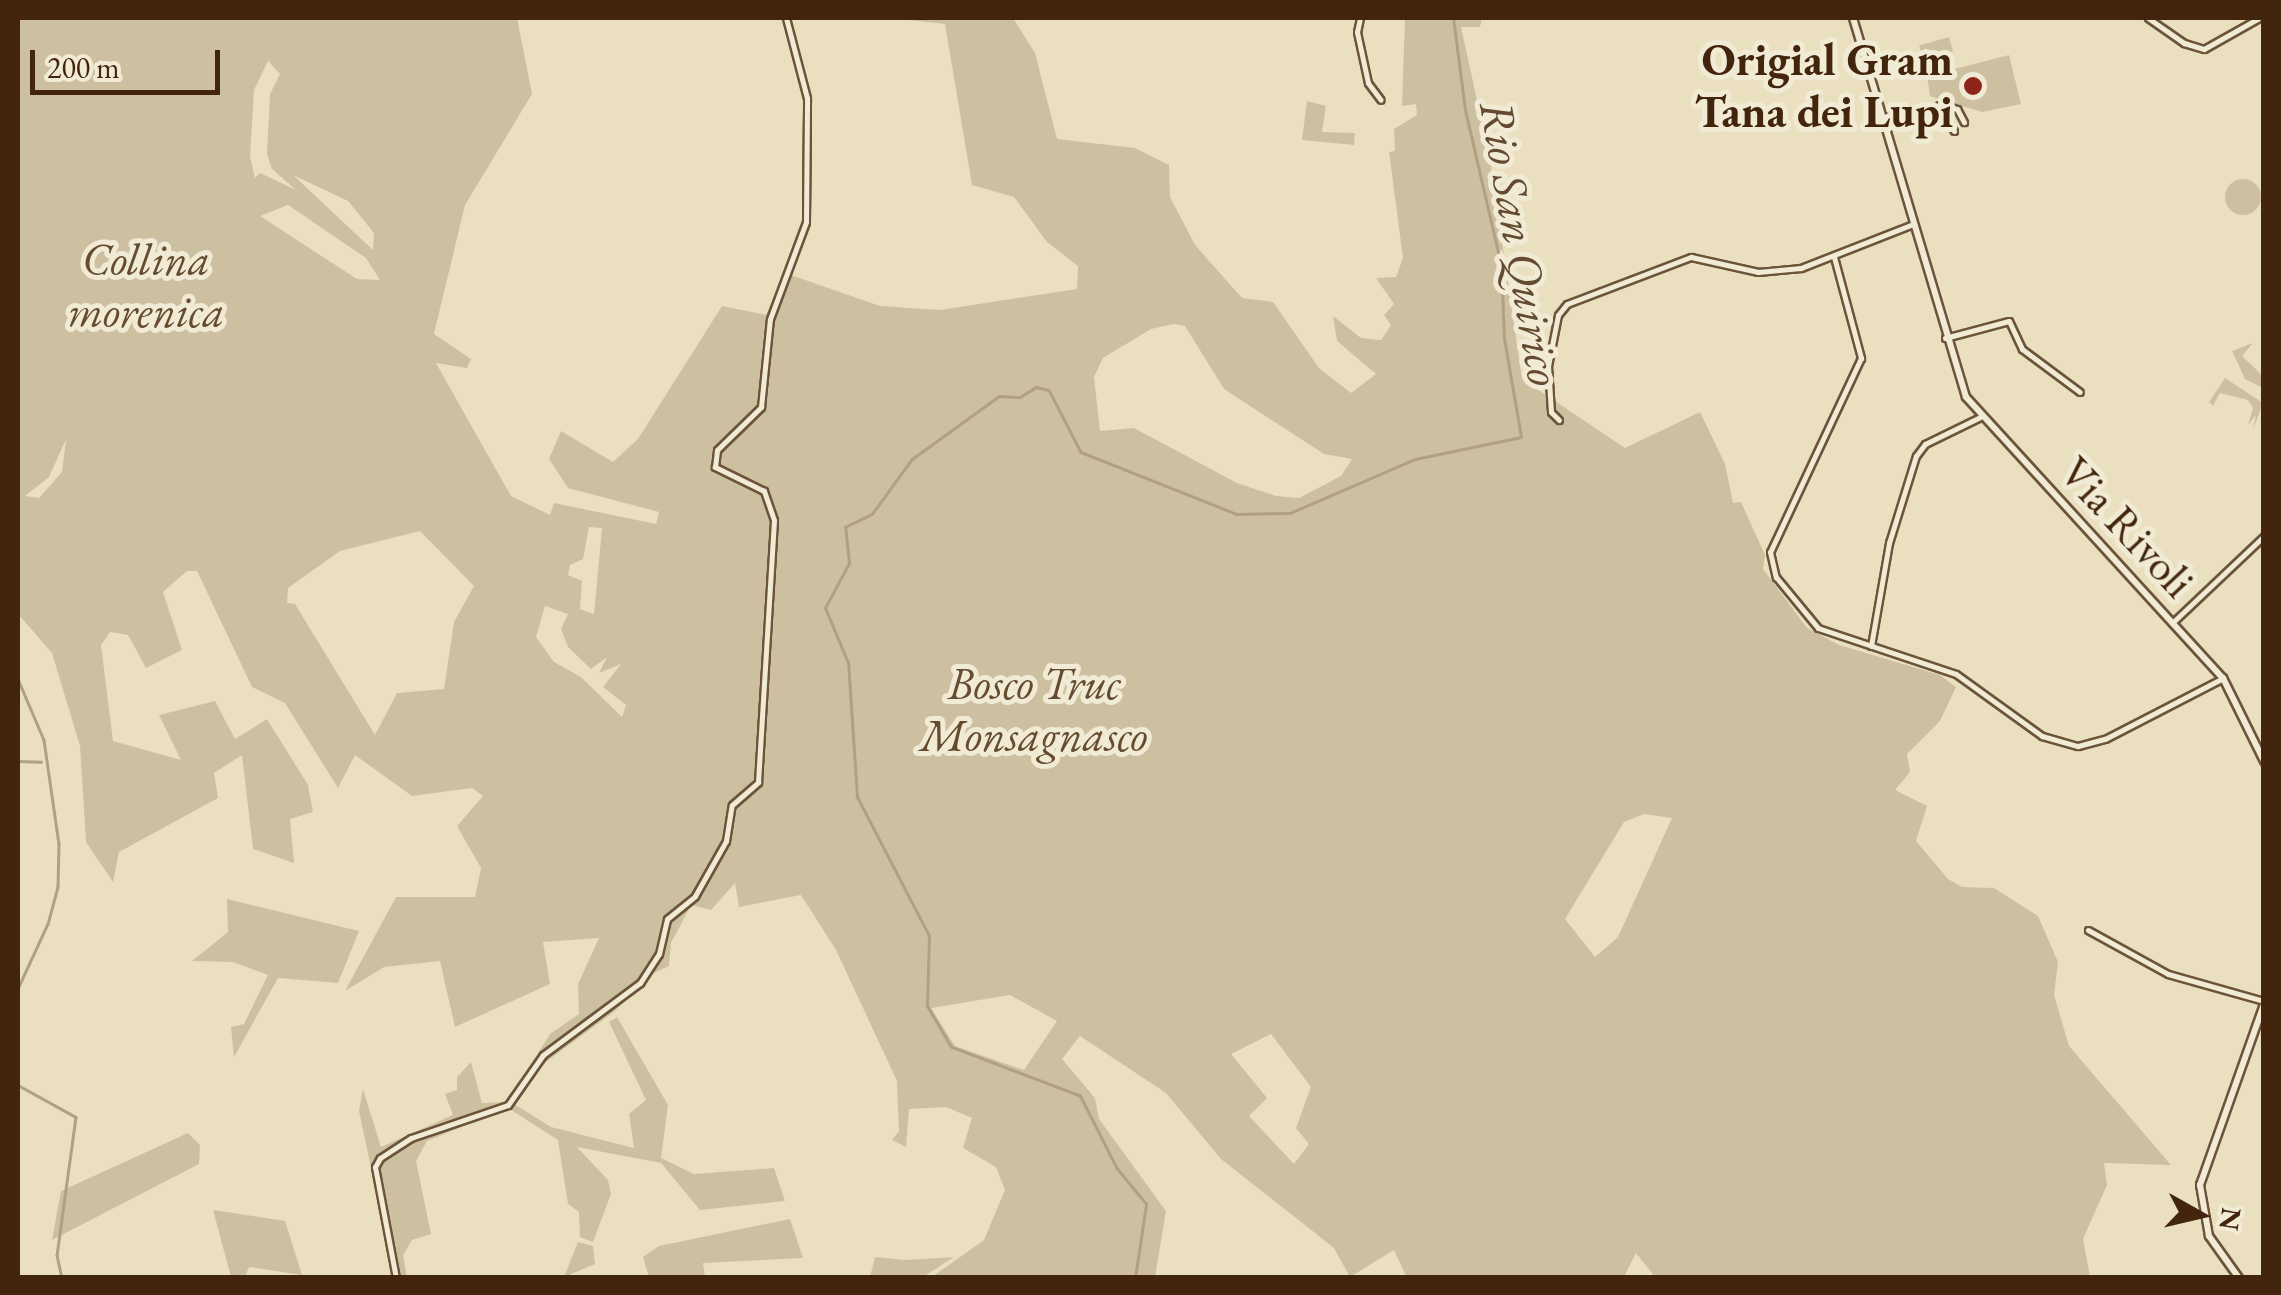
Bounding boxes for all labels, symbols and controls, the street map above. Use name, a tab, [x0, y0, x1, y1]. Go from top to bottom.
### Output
scale bar	[35, 30, 225, 92]
place label: Origial Gram Tana dei Lupi	[1695, 33, 1953, 139]
text: 200 m	[47, 48, 120, 87]
marker: Origial Gram Tana dei Lupi	[1962, 75, 1984, 97]
water label: Rio San Quirico	[1468, 96, 1574, 390]
park label: Collina morenica	[67, 233, 225, 339]
street label: Via Rivoli	[2048, 446, 2206, 608]
park label: Bosco Truc Monsagnasco	[920, 657, 1148, 763]
north arrow	[2151, 1165, 2251, 1265]
text: N	[2211, 1205, 2250, 1233]

